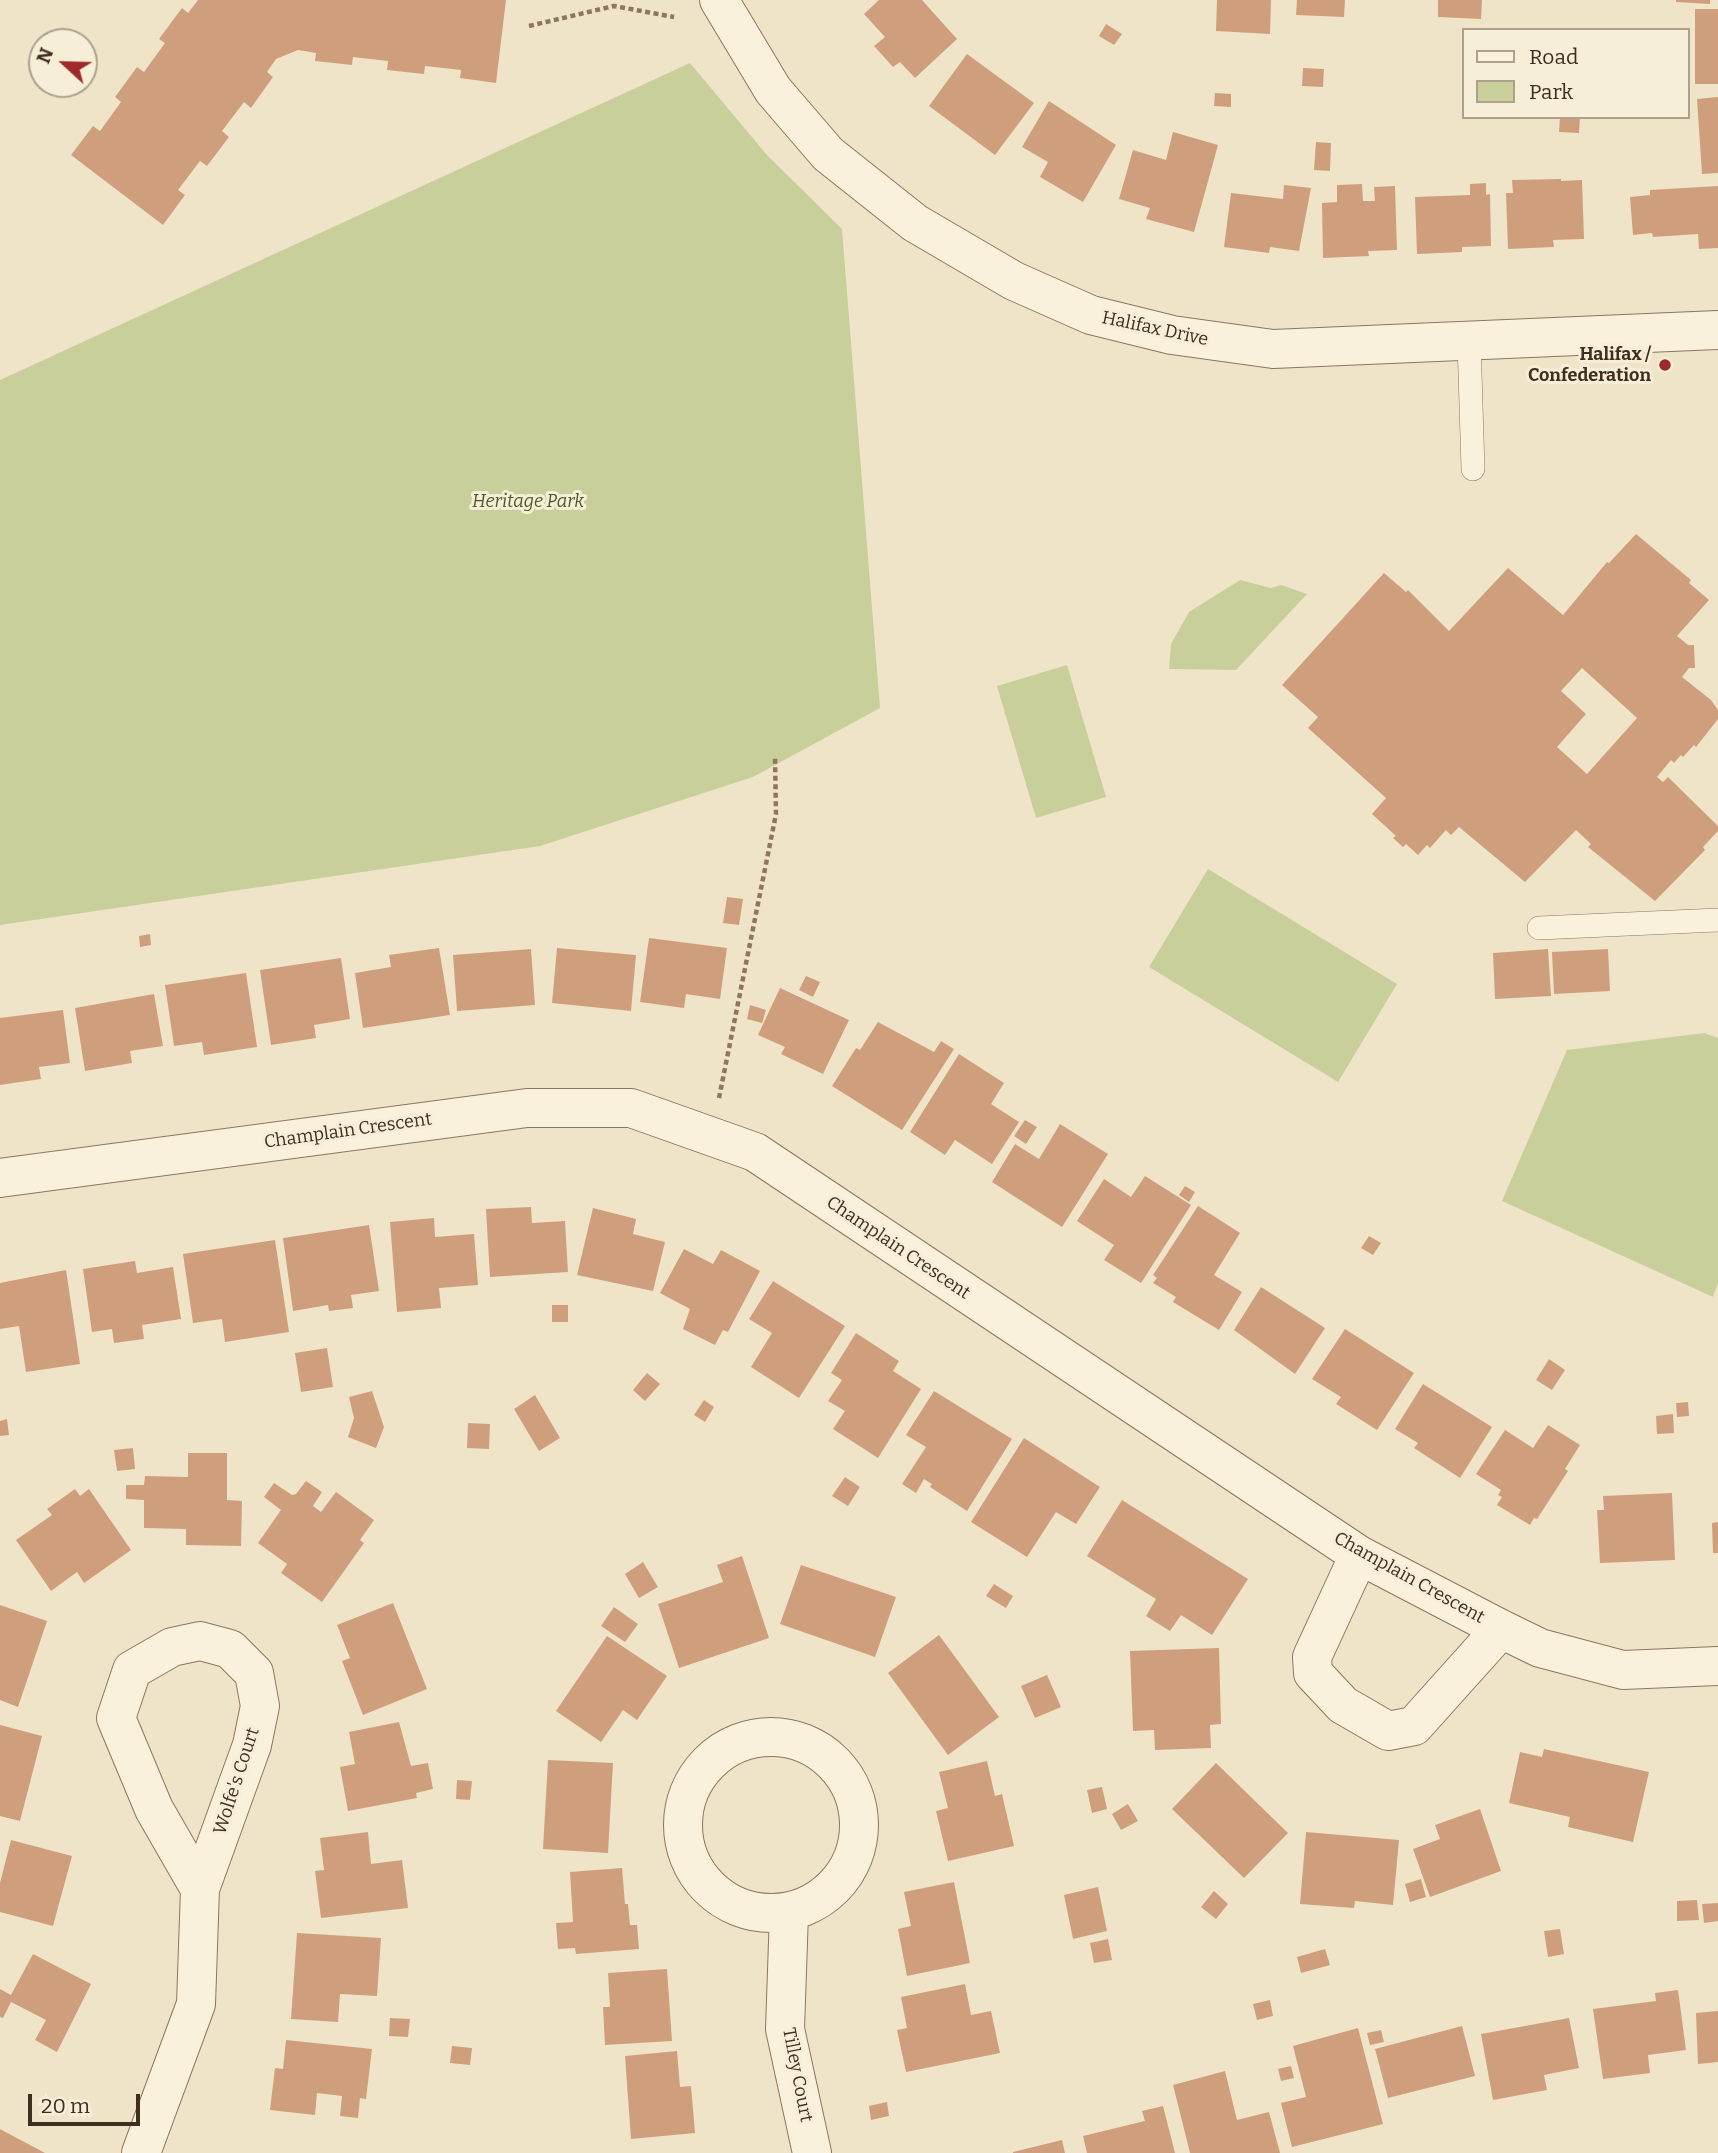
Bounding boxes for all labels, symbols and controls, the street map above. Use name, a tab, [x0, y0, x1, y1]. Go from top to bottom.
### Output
north arrow	[28, 28, 98, 98]
legend	[1462, 28, 1690, 119]
text: Road	[1529, 44, 1578, 70]
text: N	[32, 45, 58, 67]
text: Park	[1529, 79, 1573, 105]
street label: Halifax Drive	[1100, 307, 1210, 351]
place label: Halifax / Confederation	[1528, 344, 1651, 386]
marker: Halifax / Confederation	[1657, 357, 1673, 373]
park label: Heritage Park	[472, 491, 584, 513]
street label: Champlain Crescent	[263, 1109, 433, 1153]
street label: Champlain Crescent	[822, 1192, 974, 1304]
street label: Champlain Crescent	[1330, 1528, 1488, 1628]
street label: Wolfe's Court	[210, 1725, 264, 1837]
street label: Tilley Court	[777, 2026, 817, 2124]
scale bar	[32, 2080, 144, 2124]
text: 20 m	[41, 2093, 90, 2119]

